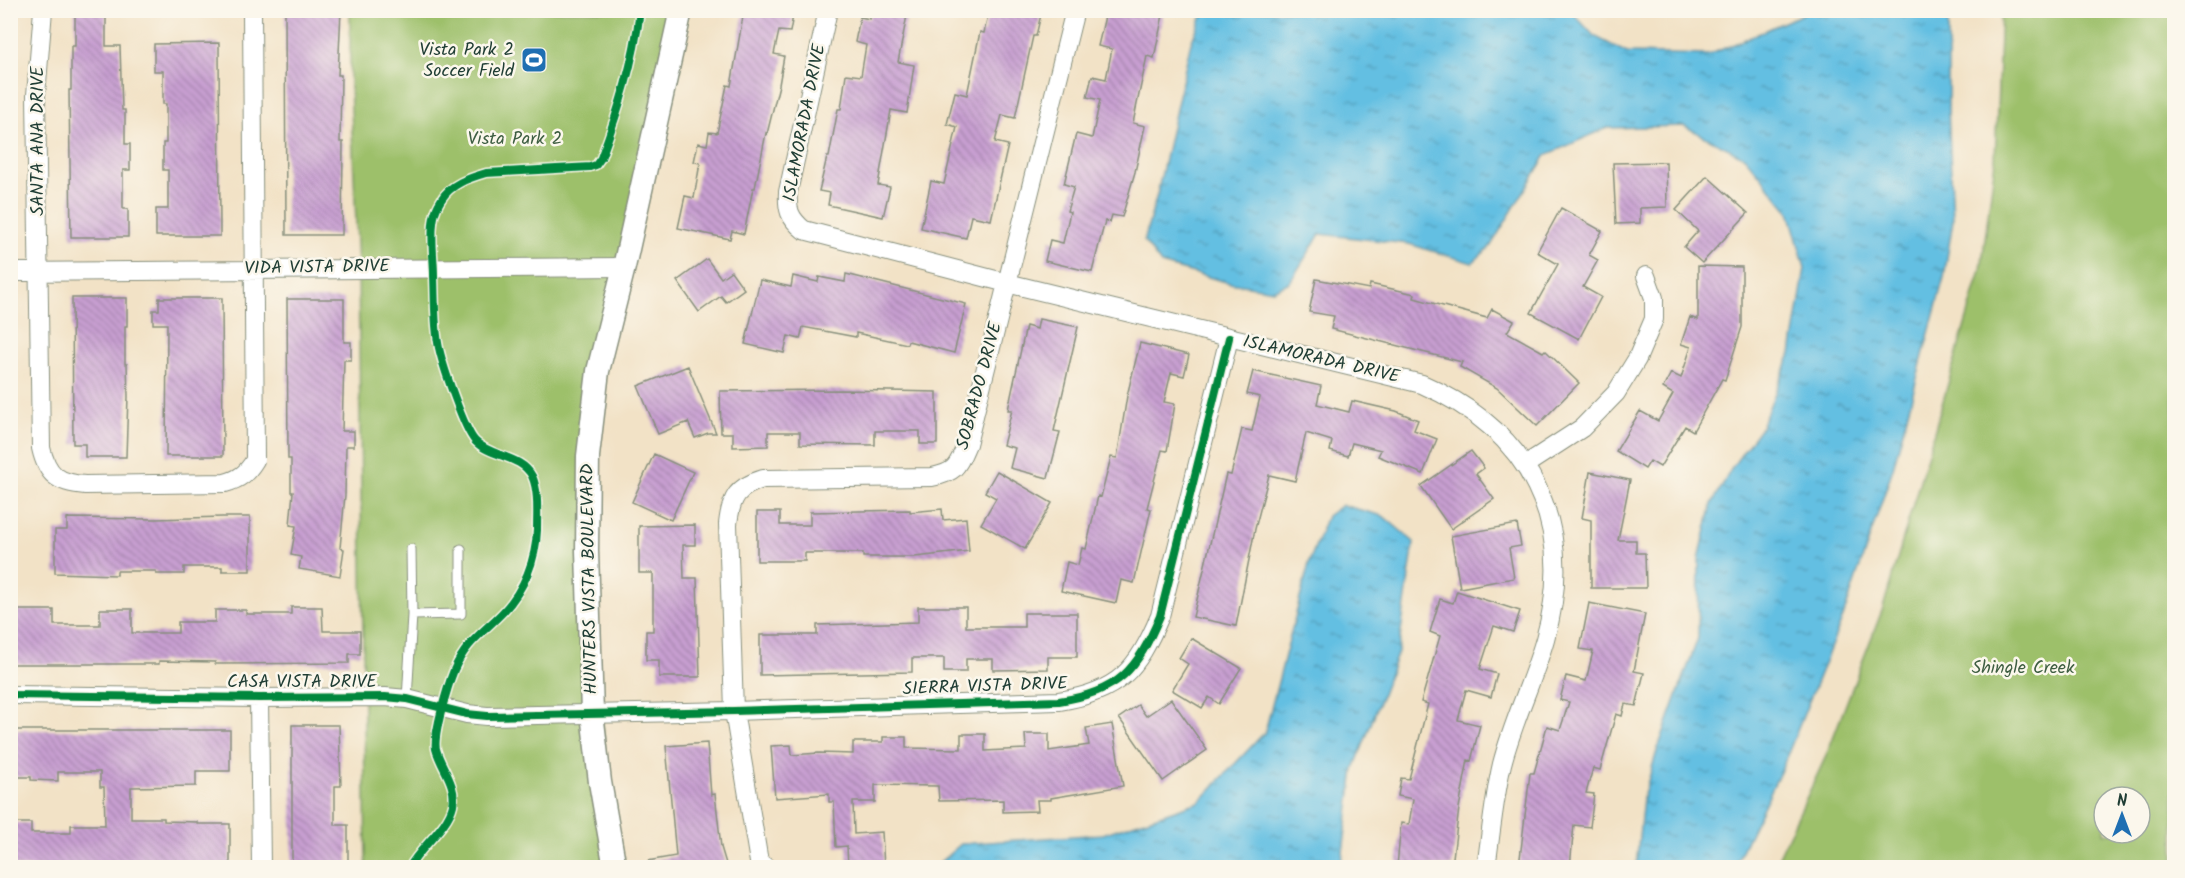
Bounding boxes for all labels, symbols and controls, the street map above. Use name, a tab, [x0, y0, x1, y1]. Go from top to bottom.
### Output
place label: Vista Park 2 Soccer Field	[420, 36, 515, 86]
street label: ISLAMORADA DRIVE	[775, 41, 835, 204]
sports icon: Vista Park 2 Soccer Field	[519, 45, 549, 75]
street label: SANTA ANA DRIVE	[24, 66, 53, 216]
park label: Vista Park 2	[468, 125, 562, 154]
street label: VIDA VISTA DRIVE	[244, 252, 390, 284]
street label: SOBRADO DRIVE	[949, 318, 1011, 453]
street label: ISLAMORADA DRIVE	[1240, 328, 1403, 392]
street label: HUNTERS VISTA BOULEVARD	[573, 463, 607, 695]
park label: Shingle Creek	[1972, 654, 2075, 683]
street label: CASA VISTA DRIVE	[227, 668, 377, 697]
street label: SIERRA VISTA DRIVE	[902, 670, 1069, 704]
north arrow	[2092, 785, 2152, 845]
text: N	[2117, 789, 2127, 814]

